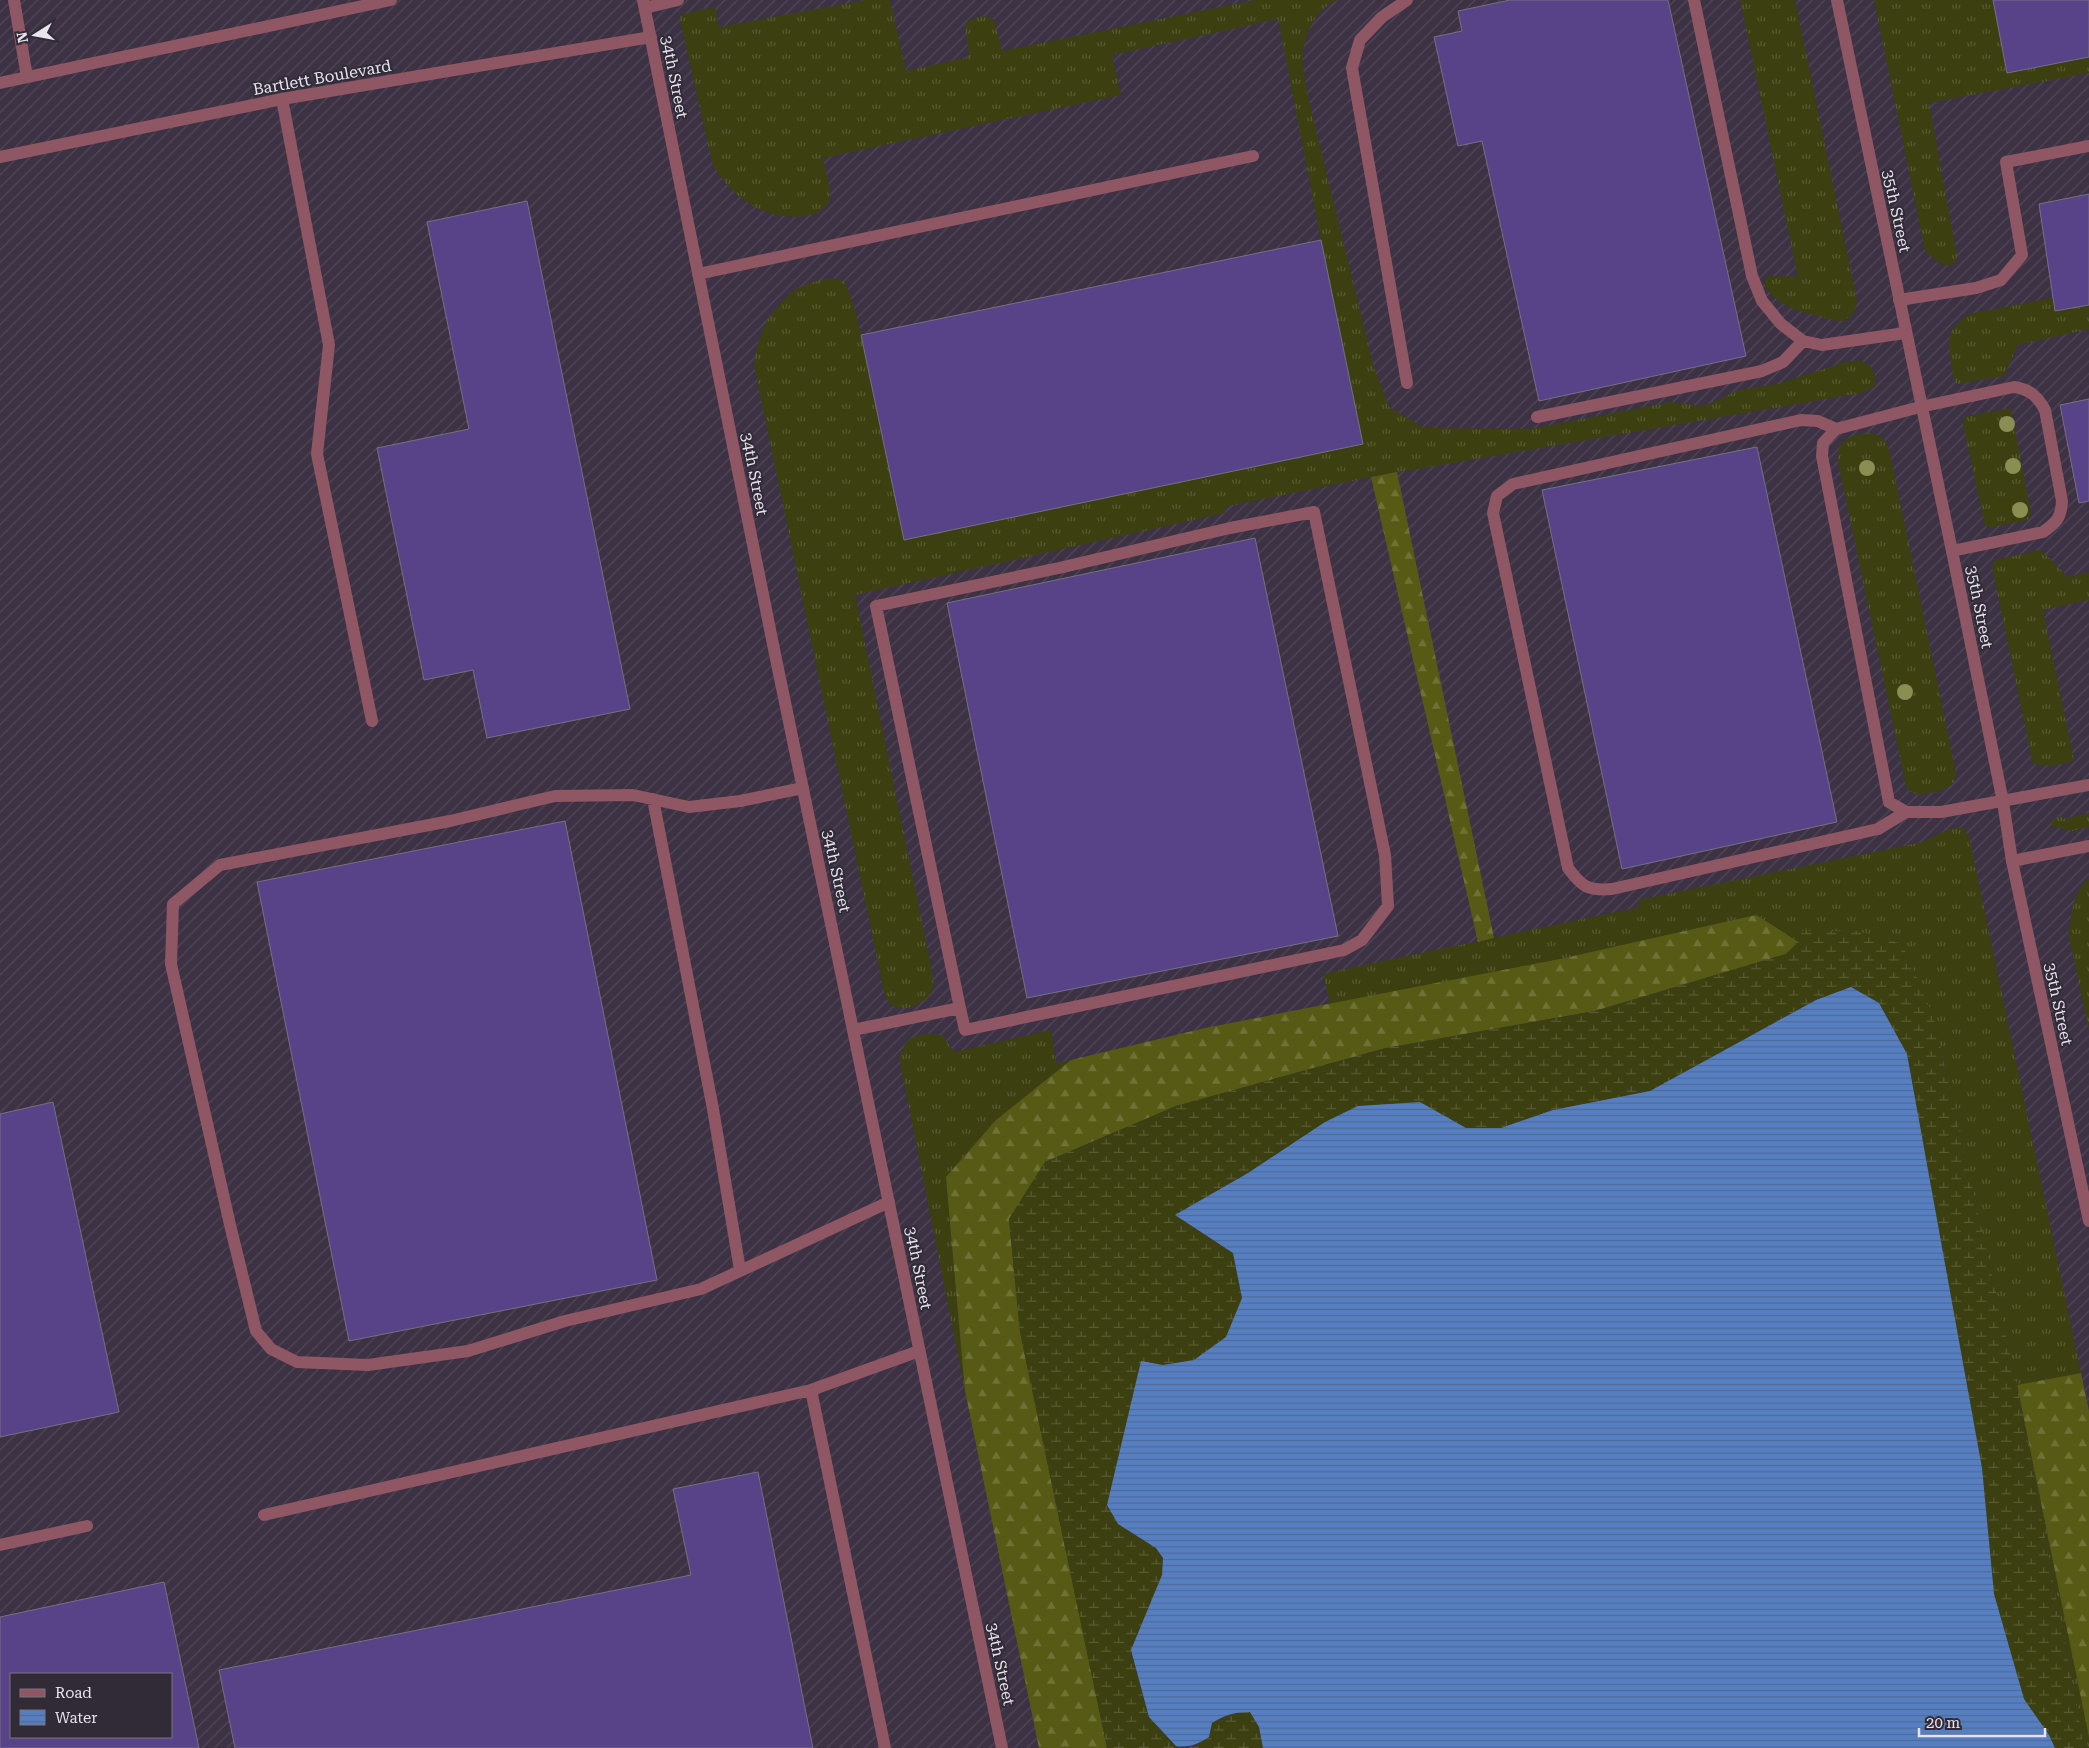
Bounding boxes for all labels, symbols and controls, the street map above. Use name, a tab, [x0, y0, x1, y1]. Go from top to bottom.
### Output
north arrow	[10, 10, 60, 60]
text: N	[13, 30, 31, 44]
street label: 34th Street	[657, 34, 692, 120]
street label: Bartlett Boulevard	[251, 56, 393, 99]
street label: 35th Street	[1878, 168, 1915, 254]
street label: 34th Street	[737, 431, 772, 517]
street label: 35th Street	[1962, 564, 1997, 650]
street label: 34th Street	[818, 828, 855, 914]
street label: 35th Street	[2040, 961, 2077, 1047]
street label: 34th Street	[901, 1225, 936, 1311]
street label: 34th Street	[982, 1621, 1019, 1707]
legend	[10, 1673, 172, 1738]
text: Road	[55, 1684, 92, 1702]
scale bar	[1919, 1706, 2045, 1738]
text: Water	[55, 1709, 97, 1727]
text: 20 m	[1926, 1714, 1961, 1732]

